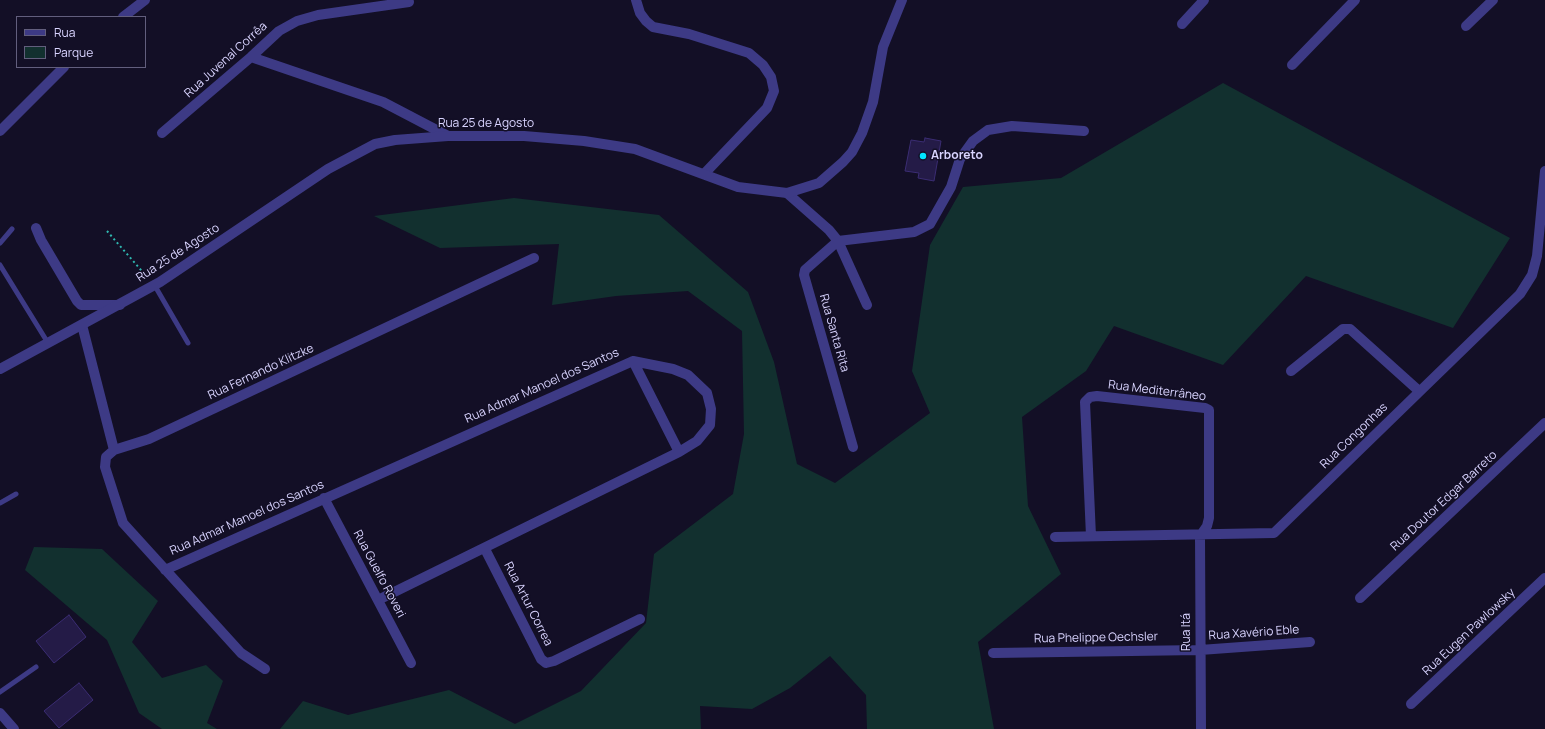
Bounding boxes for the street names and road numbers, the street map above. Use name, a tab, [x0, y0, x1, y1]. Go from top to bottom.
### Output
street label: Rua Juvenal Corrêa	[182, 19, 270, 101]
street label: Rua 25 de Agosto	[438, 117, 534, 131]
street label: Rua 25 de Agosto	[134, 221, 222, 285]
street label: Rua Santa Rita	[816, 292, 852, 374]
street label: Rua Fernando Klitzke	[206, 341, 316, 403]
street label: Rua Admar Manoel dos Santos	[463, 345, 621, 427]
street label: Rua Mediterrâneo	[1107, 378, 1207, 404]
street label: Rua Congonhas	[1317, 400, 1391, 472]
street label: Rua Doutor Edgar Barreto	[1388, 448, 1500, 554]
street label: Rua Admar Manoel dos Santos	[168, 477, 326, 559]
street label: Rua Guelfo Roveri	[350, 528, 408, 620]
street label: Rua Artur Correa	[501, 560, 555, 648]
street label: Rua Eugen Pawlowsky	[1420, 585, 1518, 679]
street label: Rua Itá	[1180, 613, 1194, 651]
street label: Rua Xavério Eble	[1208, 623, 1300, 643]
street label: Rua Phelippe Oechsler	[1034, 630, 1158, 646]

